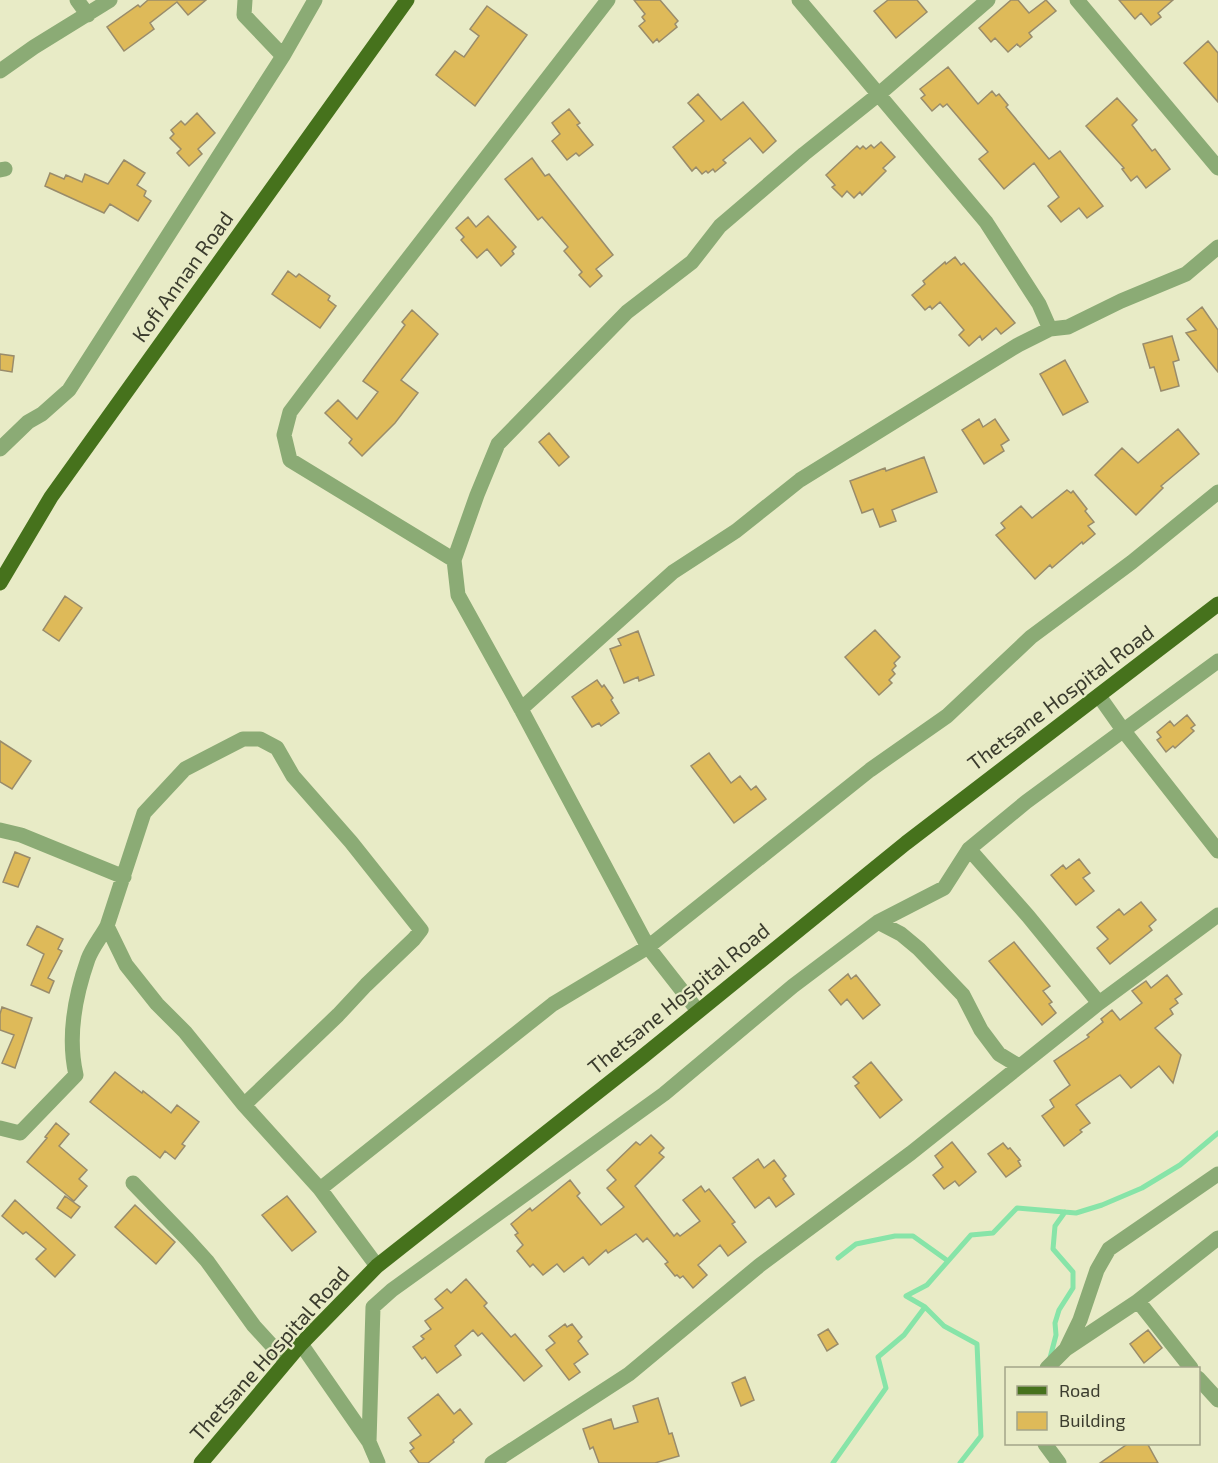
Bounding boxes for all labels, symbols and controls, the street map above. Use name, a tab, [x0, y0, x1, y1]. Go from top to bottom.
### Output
street label: Kofi Annan Road	[126, 206, 238, 346]
street label: Thetsane Hospital Road	[962, 619, 1158, 775]
street label: Thetsane Hospital Road	[582, 917, 774, 1079]
street label: Thetsane Hospital Road	[184, 1261, 354, 1445]
legend	[1005, 1367, 1200, 1445]
text: Road	[1059, 1379, 1100, 1401]
text: Building	[1059, 1409, 1126, 1431]

